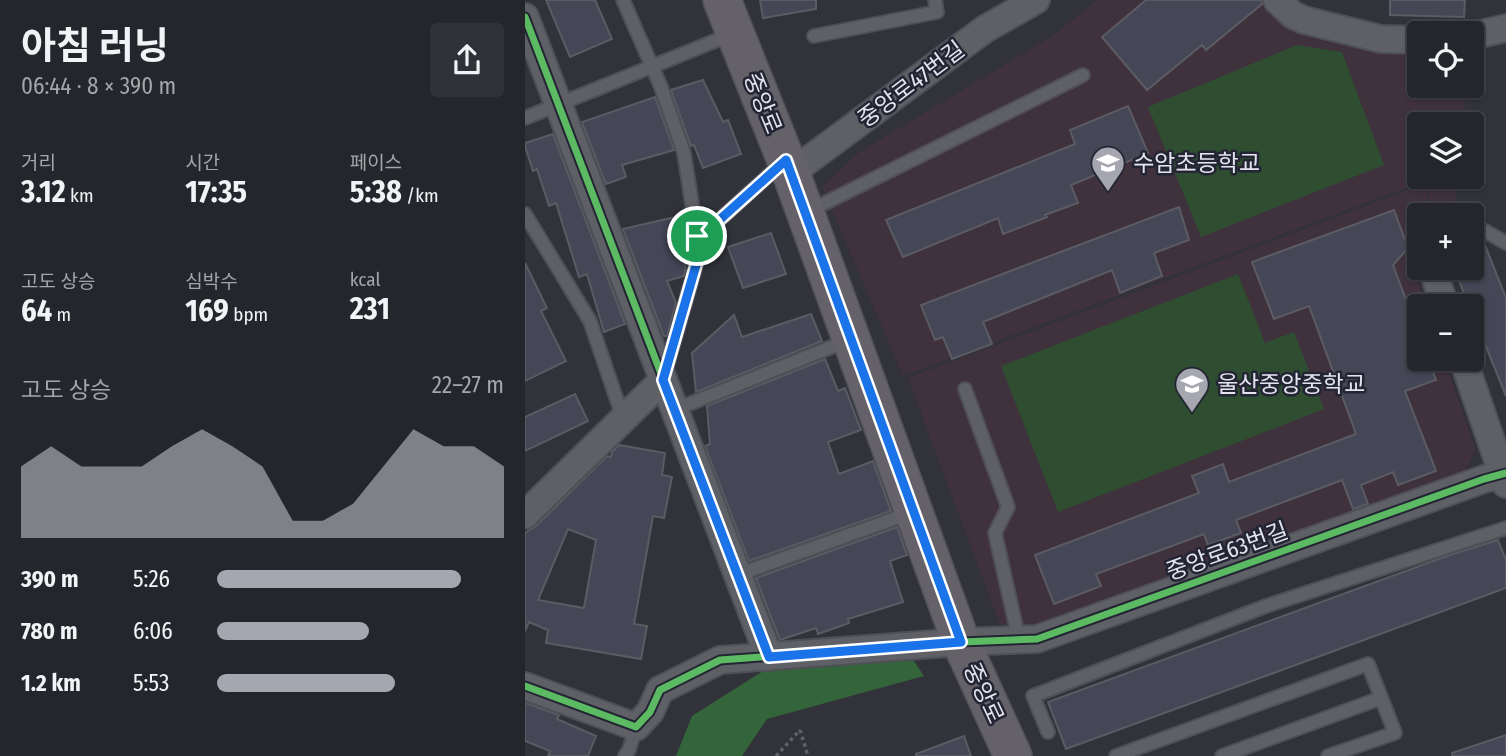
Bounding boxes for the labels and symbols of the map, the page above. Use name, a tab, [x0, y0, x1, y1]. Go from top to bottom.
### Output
street label: 중앙로47번길	[852, 35, 970, 133]
street label: 중앙로	[738, 68, 788, 138]
school or university icon: 수암초등학교	[1089, 144, 1127, 193]
place label: 수암초등학교	[1133, 149, 1260, 177]
pin	[667, 206, 727, 266]
school or university icon: 울산중앙중학교	[1173, 365, 1211, 414]
place label: 울산중앙중학교	[1217, 370, 1365, 398]
street label: 중앙로63번길	[1162, 516, 1292, 586]
street label: 중앙로	[958, 658, 1010, 728]

